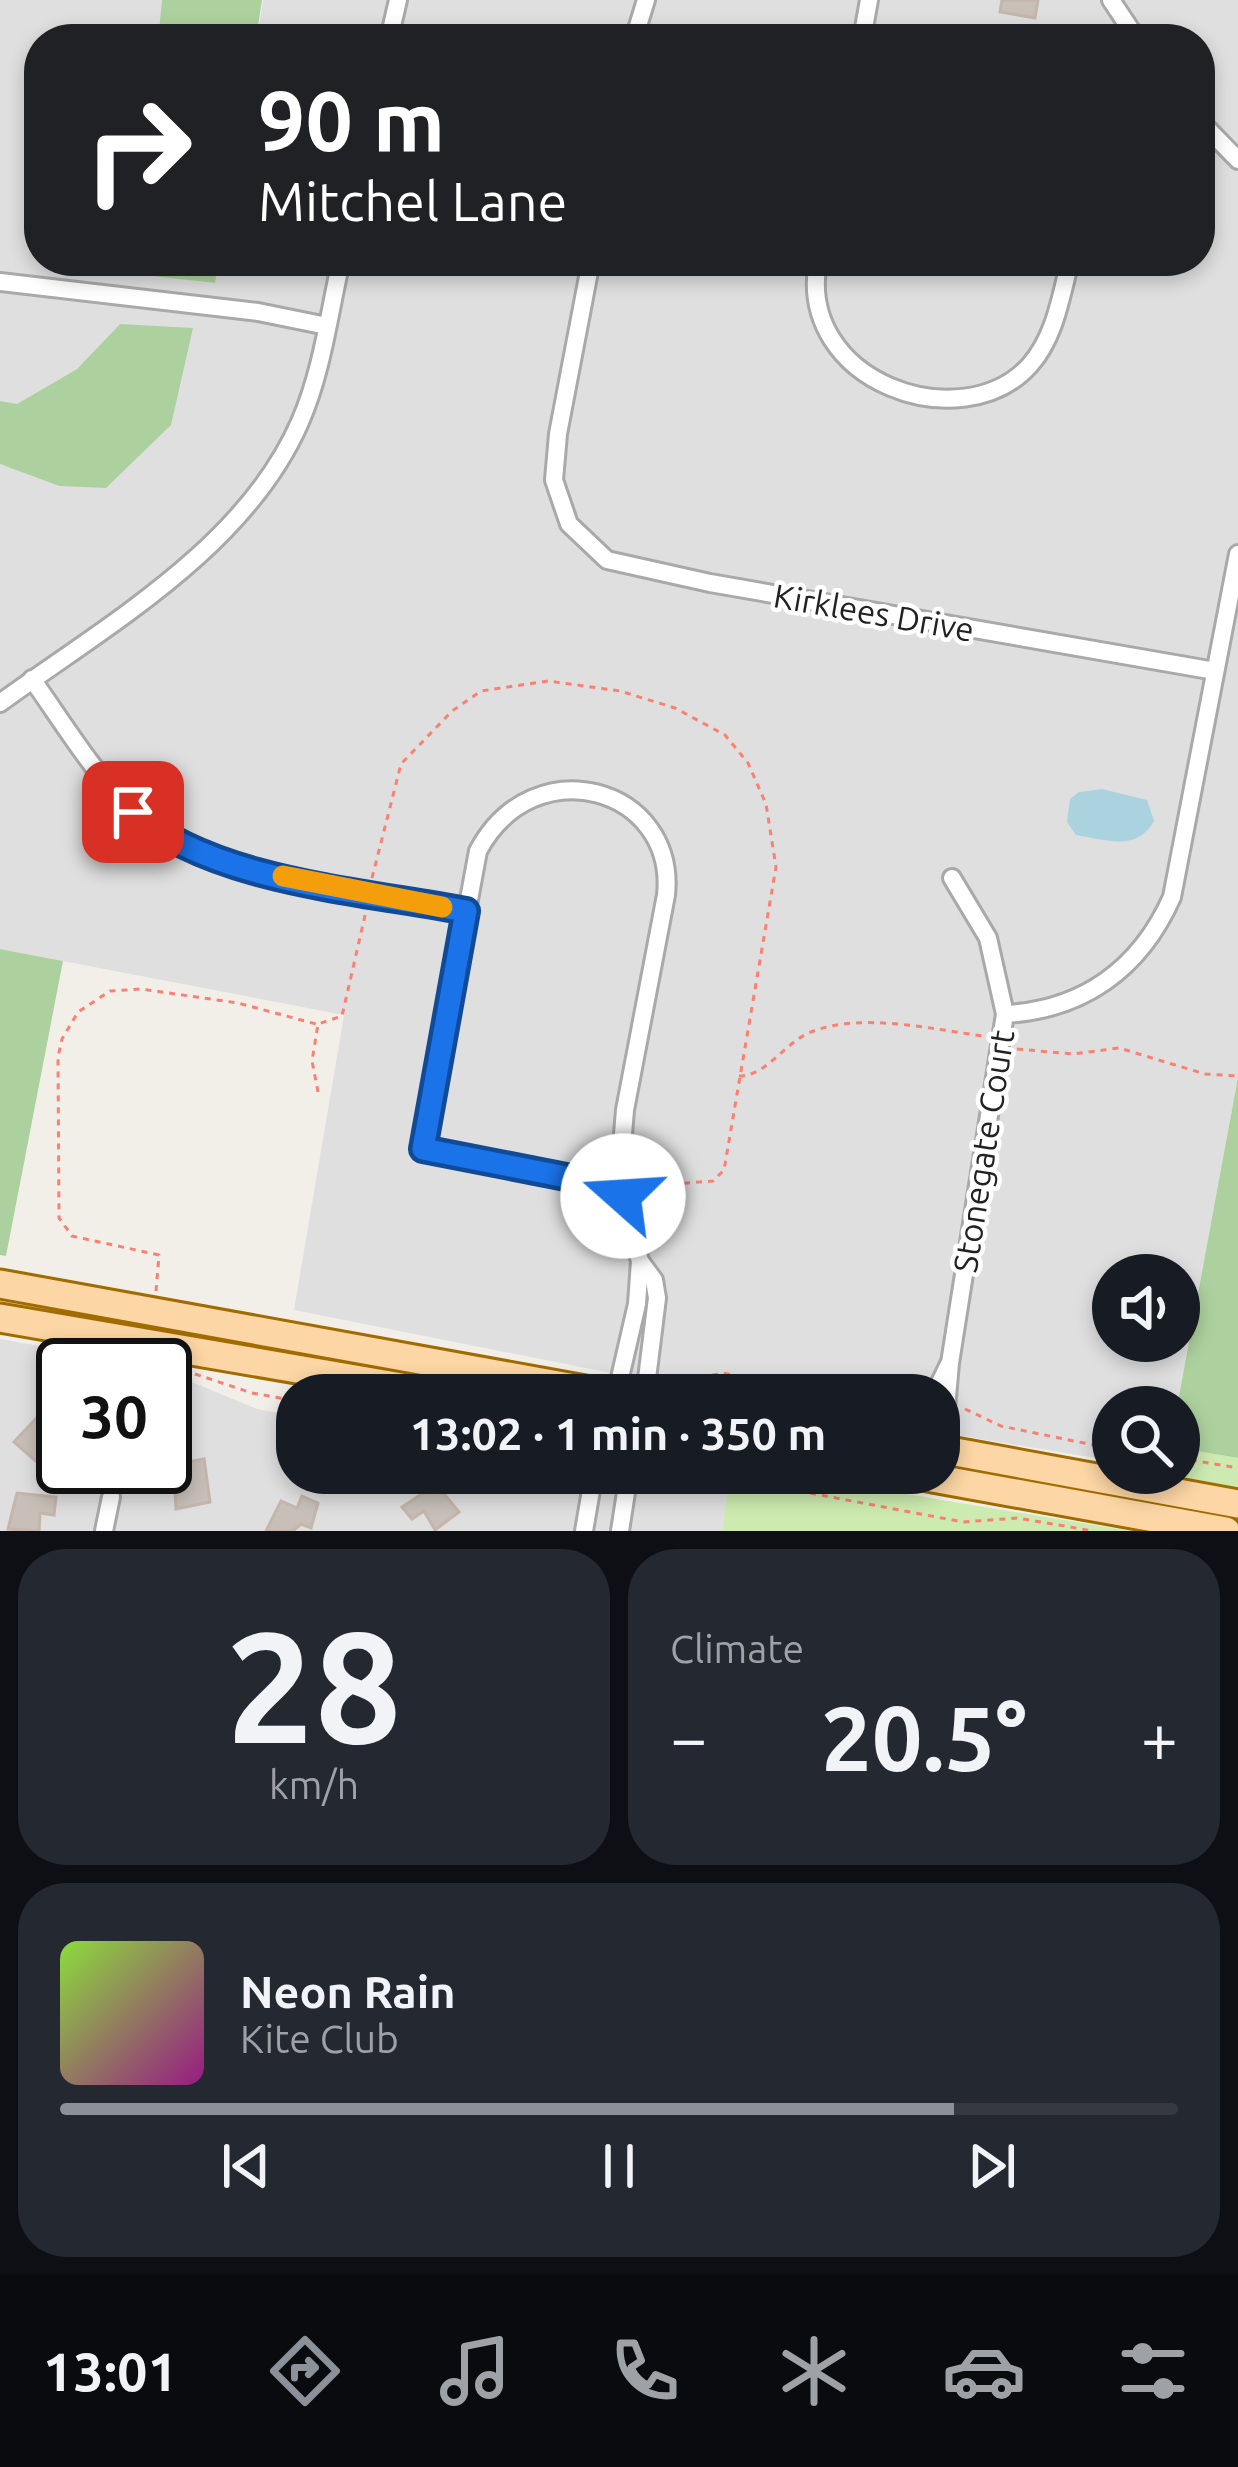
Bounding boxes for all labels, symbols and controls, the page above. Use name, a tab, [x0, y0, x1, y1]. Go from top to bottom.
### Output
icon: right	[60, 72, 216, 228]
text: 90 m	[258, 73, 445, 167]
text: Mitchel Lane	[258, 171, 567, 231]
street label: Kirklees Drive	[771, 576, 977, 648]
pin	[82, 761, 184, 863]
icon: arrive	[100, 779, 166, 845]
street label: Stonegate Court	[946, 1027, 1020, 1275]
position arrow	[560, 1133, 686, 1259]
map controls	[1092, 1254, 1200, 1494]
button: sound	[1092, 1254, 1200, 1362]
speed limit sign: 30	[36, 1338, 192, 1494]
button: search	[1092, 1386, 1200, 1494]
text: 13:02 · 1 min · 350 m	[410, 1408, 826, 1459]
text: 28	[226, 1598, 402, 1772]
text: Climate	[670, 1627, 804, 1670]
text: 20.5°	[821, 1687, 1027, 1788]
text: −	[670, 1700, 707, 1774]
text: +	[1141, 1700, 1178, 1774]
text: km/h	[269, 1763, 359, 1806]
text: Neon Rain	[240, 1966, 455, 2017]
text: Kite Club	[240, 2017, 399, 2060]
icon: previous	[213, 2133, 279, 2199]
icon: pause	[586, 2133, 652, 2199]
icon: next	[959, 2133, 1025, 2199]
icon: directions	[263, 2329, 347, 2413]
icon: music	[433, 2329, 517, 2413]
icon: phone	[603, 2329, 687, 2413]
icon: climate	[772, 2329, 856, 2413]
icon: car	[942, 2329, 1026, 2413]
icon: filters	[1111, 2329, 1195, 2413]
text: 13:01	[43, 2341, 178, 2401]

